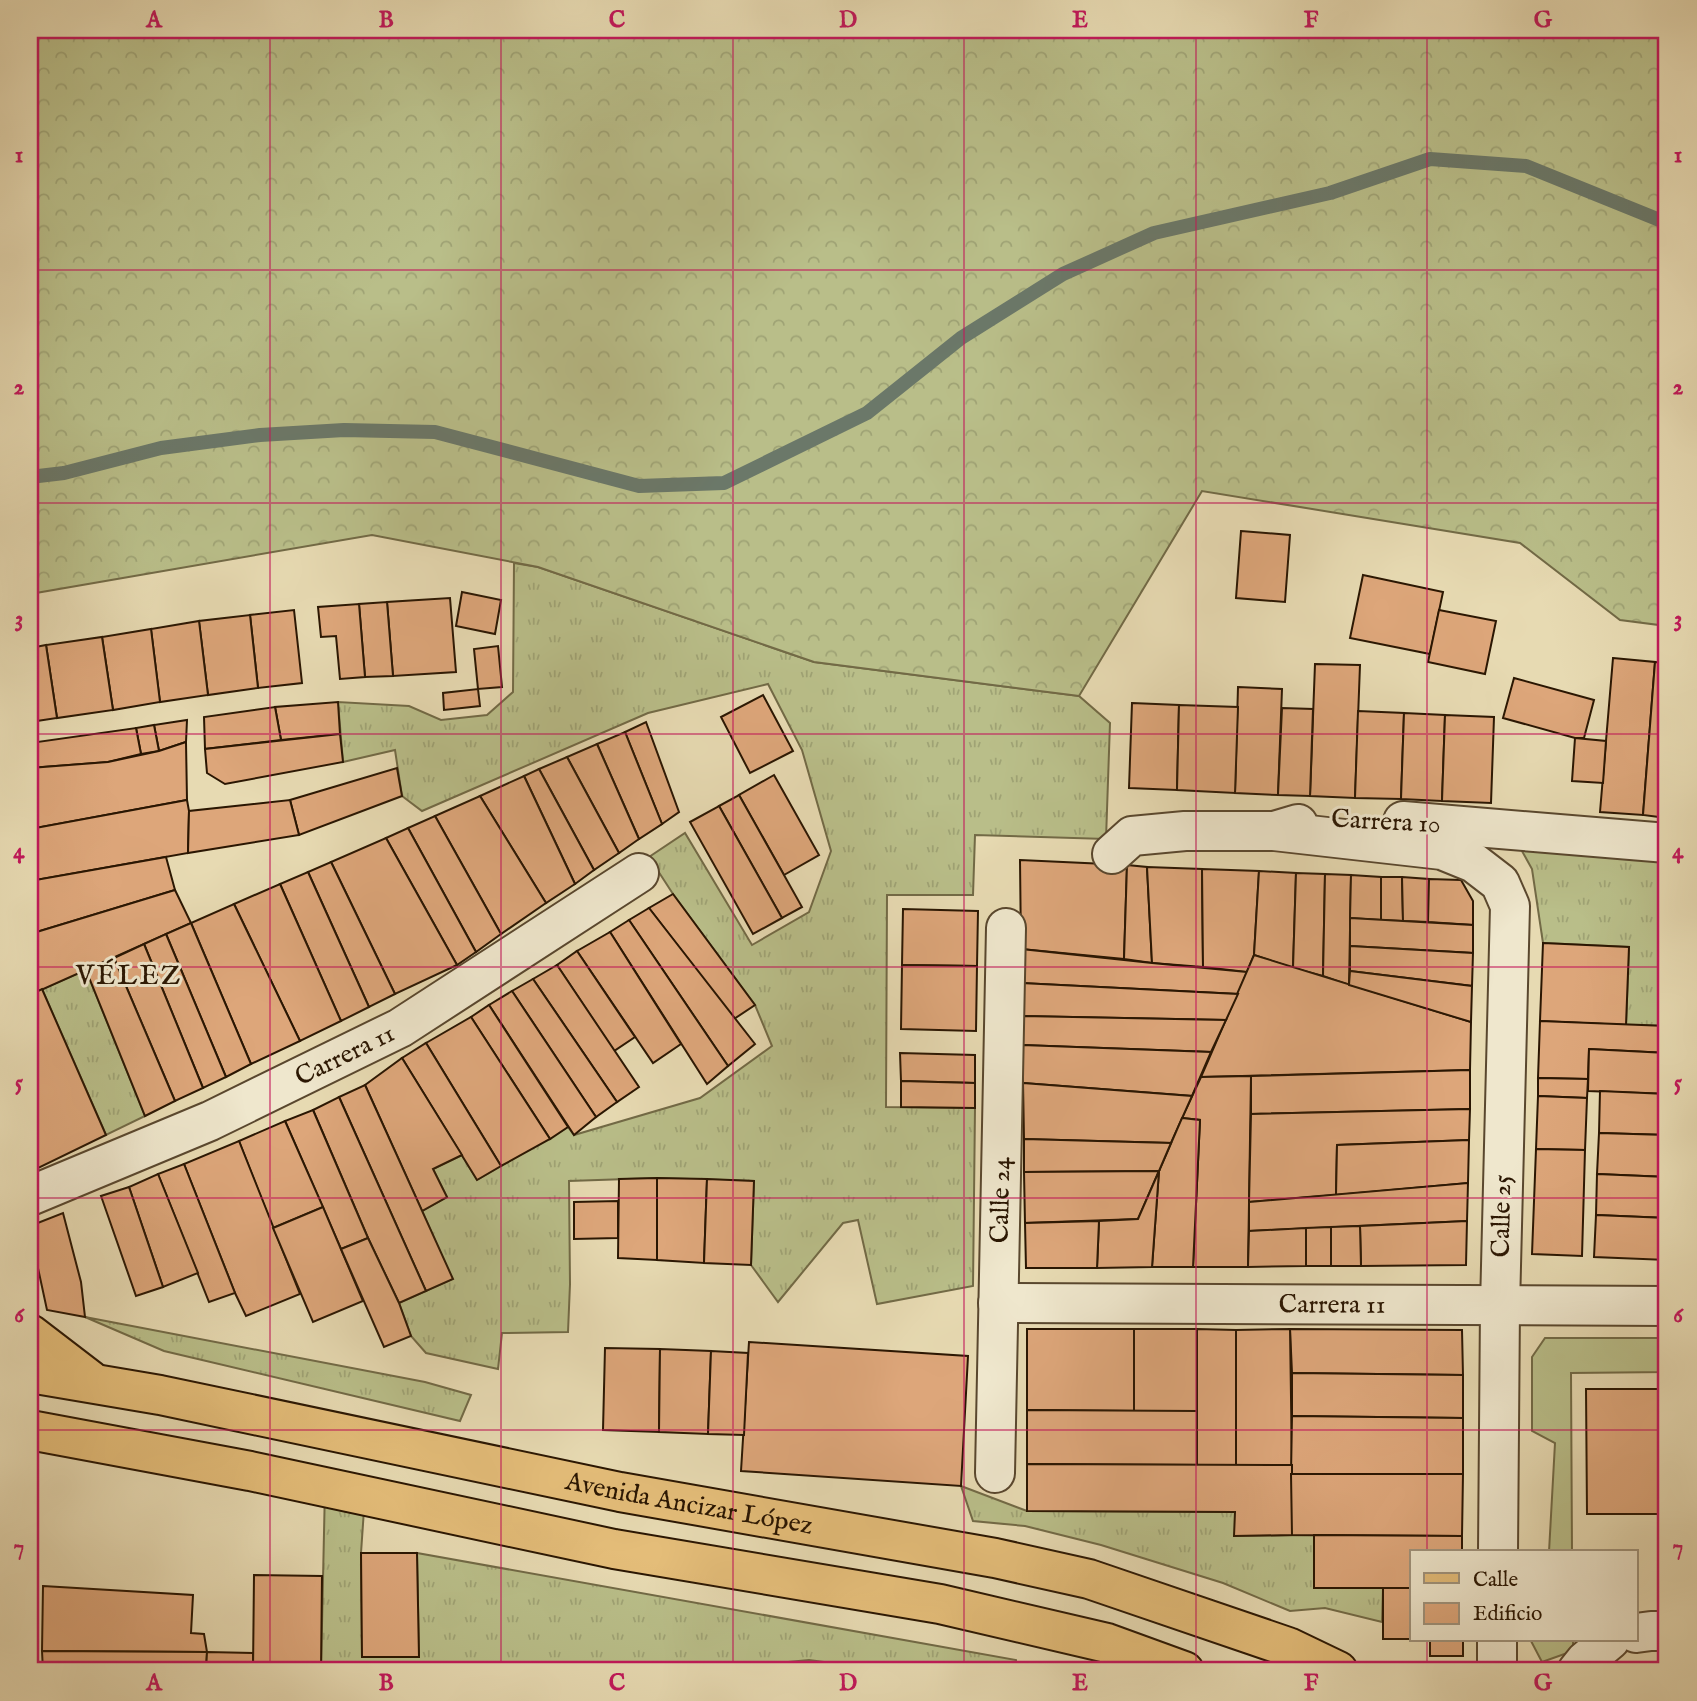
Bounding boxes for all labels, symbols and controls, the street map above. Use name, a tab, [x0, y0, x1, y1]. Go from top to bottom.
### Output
text: A	[145, 6, 163, 35]
text: B	[378, 6, 394, 35]
text: C	[609, 6, 626, 35]
text: D	[839, 6, 857, 35]
text: E	[1072, 6, 1088, 35]
text: F	[1304, 6, 1319, 35]
text: G	[1534, 6, 1553, 35]
text: 1	[15, 141, 23, 170]
text: 1	[1674, 141, 1682, 170]
text: 2	[14, 373, 25, 402]
text: 2	[1673, 373, 1684, 402]
text: 3	[15, 605, 23, 634]
text: 3	[1674, 605, 1682, 634]
street label: Carrera 10	[1330, 803, 1442, 841]
text: 4	[13, 837, 25, 866]
text: 4	[1672, 837, 1684, 866]
district label: VÉLEZ	[75, 958, 182, 994]
street label: Carrera 11	[290, 1017, 400, 1093]
text: 5	[15, 1069, 24, 1098]
text: 5	[1674, 1069, 1683, 1098]
street label: Calle 24	[983, 1156, 1018, 1244]
street label: Calle 25	[1485, 1174, 1519, 1258]
street label: Carrera 11	[1279, 1288, 1385, 1321]
text: 6	[14, 1301, 25, 1330]
text: 6	[1673, 1301, 1684, 1330]
street label: Avenida Ancizar López	[561, 1464, 815, 1542]
text: 7	[14, 1533, 24, 1562]
text: 7	[1673, 1533, 1683, 1562]
legend	[1410, 1550, 1638, 1642]
text: Calle	[1473, 1567, 1518, 1594]
text: Edificio	[1473, 1601, 1542, 1628]
text: A	[145, 1669, 163, 1698]
text: B	[378, 1669, 394, 1698]
text: C	[609, 1669, 626, 1698]
text: D	[839, 1669, 857, 1698]
text: E	[1072, 1669, 1088, 1698]
text: F	[1304, 1669, 1319, 1698]
text: G	[1534, 1669, 1553, 1698]

